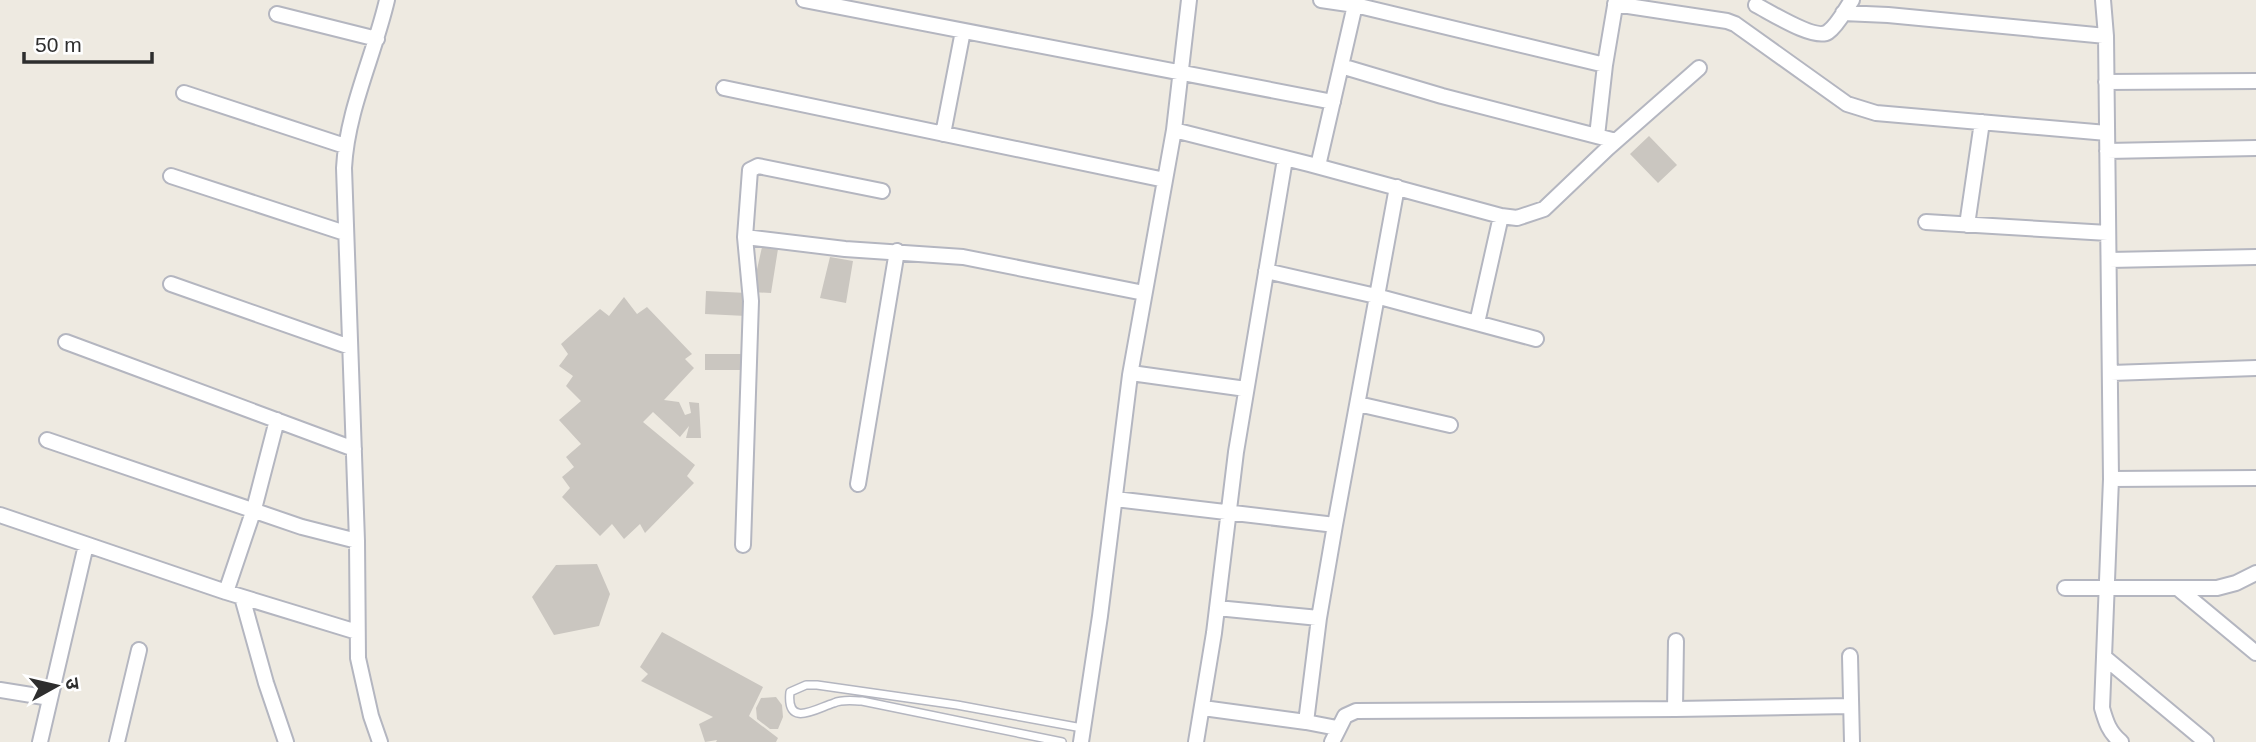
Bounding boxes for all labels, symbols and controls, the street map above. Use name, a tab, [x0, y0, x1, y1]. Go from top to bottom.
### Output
scale bar	[24, 21, 152, 65]
text: 50 m	[35, 33, 82, 56]
north arrow	[21, 651, 91, 721]
text: उ	[61, 677, 84, 692]

